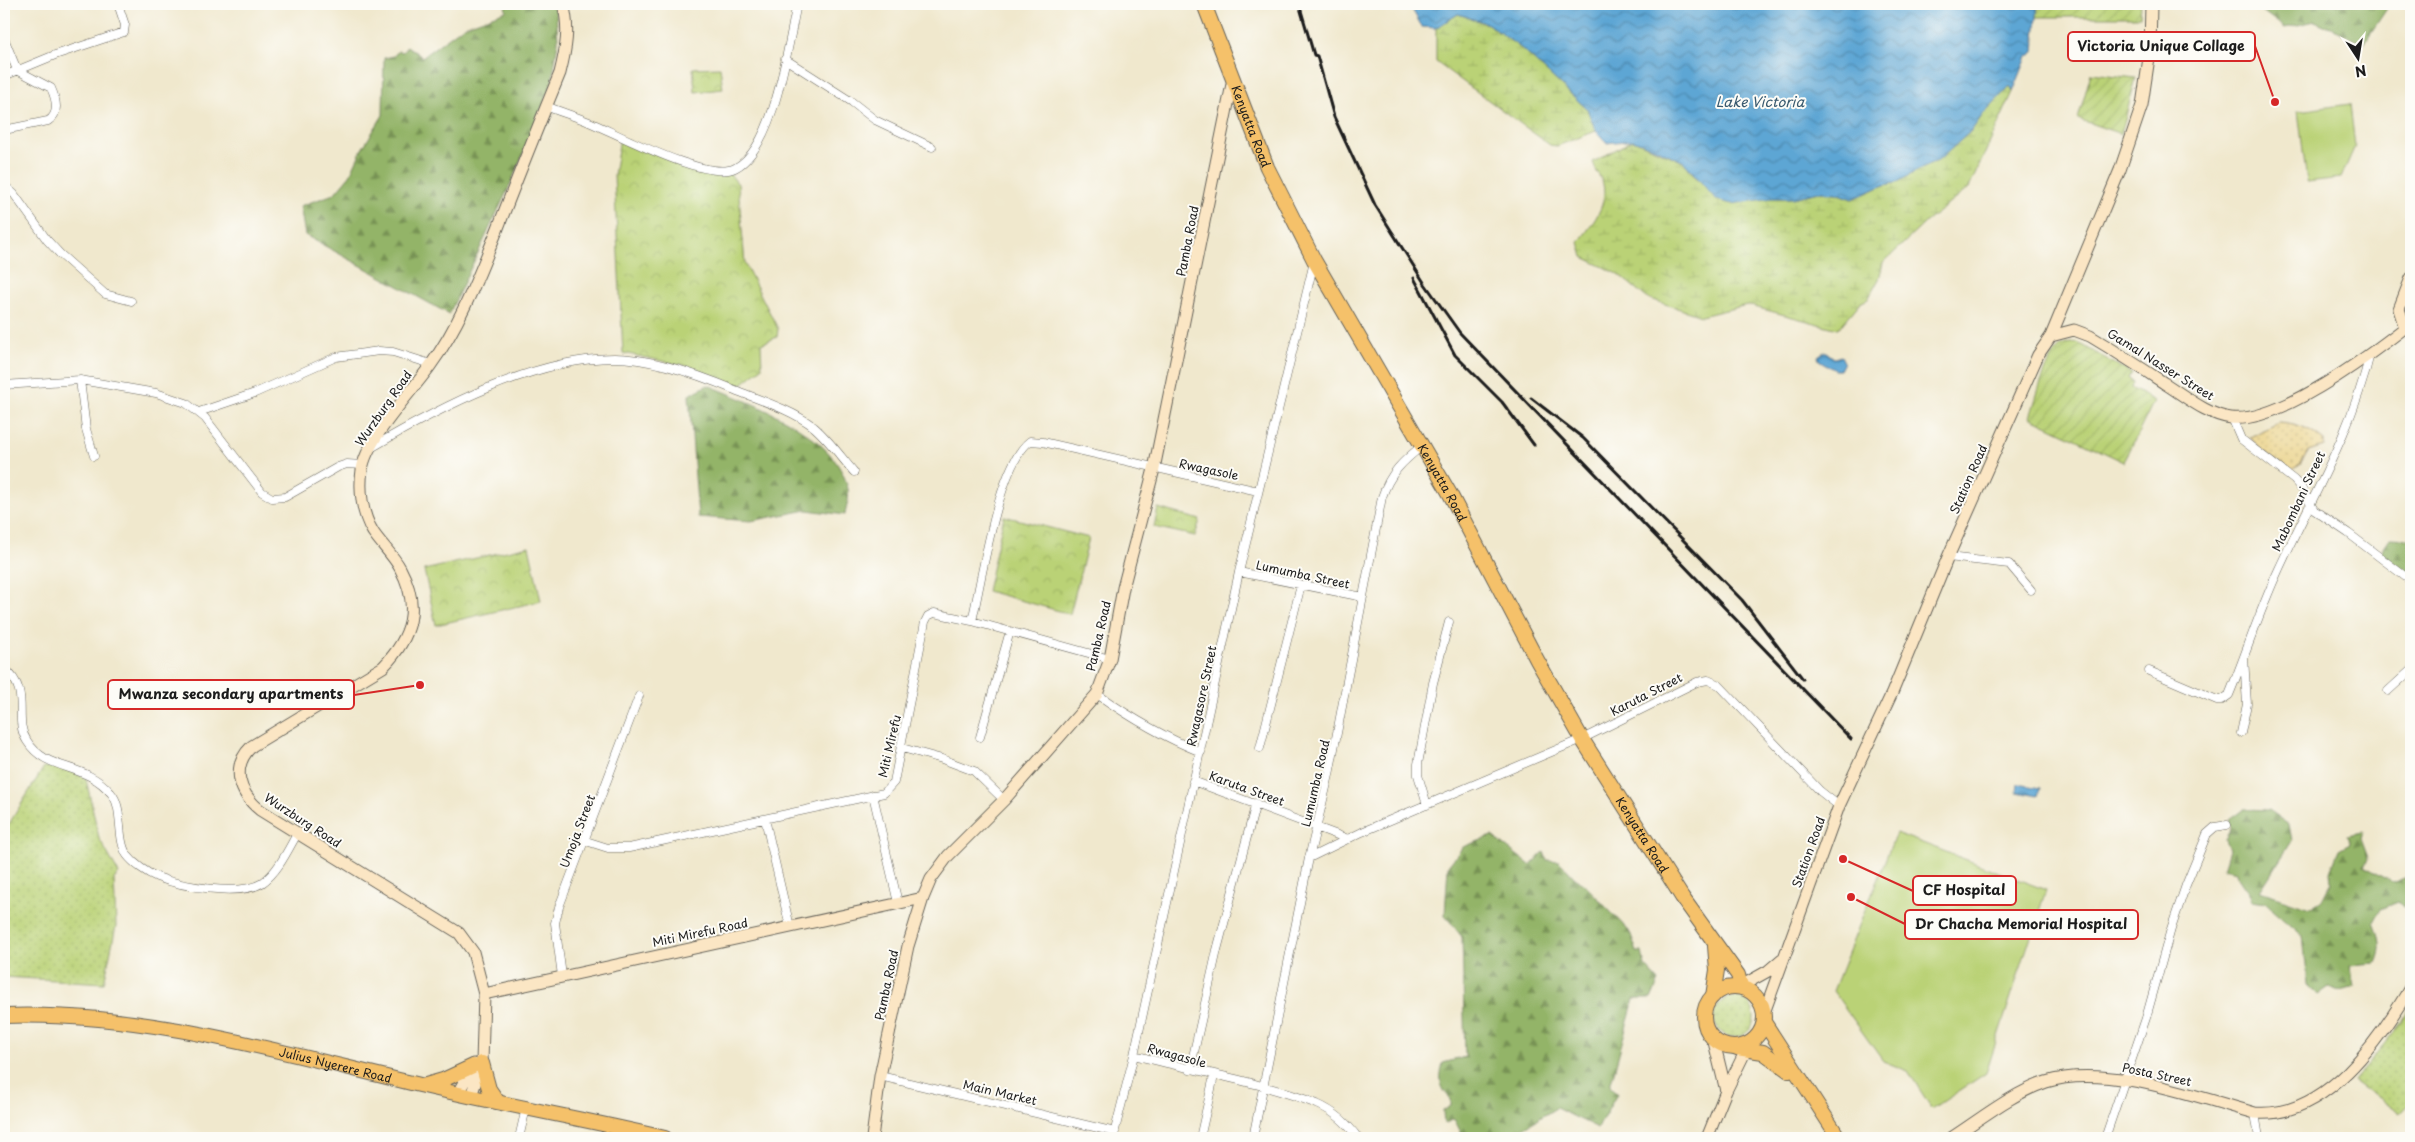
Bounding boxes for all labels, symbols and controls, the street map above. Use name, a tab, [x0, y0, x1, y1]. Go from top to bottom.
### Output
callout: Victoria Unique Collage	[2068, 32, 2255, 61]
north arrow	[2332, 32, 2382, 82]
text: Victoria Unique Collage	[2077, 35, 2245, 56]
text: N	[2353, 60, 2368, 83]
street label: Kenyatta Road	[1227, 82, 1275, 170]
water label: Lake Victoria	[1716, 91, 1805, 112]
street label: Pamba Road	[1171, 204, 1203, 278]
street label: Gamal Nasser Street	[2104, 324, 2218, 404]
street label: Wurzburg Road	[350, 367, 416, 449]
street label: Kenyatta Road	[1414, 440, 1472, 525]
street label: Station Road	[1945, 441, 1991, 517]
street label: Mabombani Street	[2267, 448, 2329, 554]
street label: Rwagasole	[1178, 454, 1241, 484]
street label: Lumumba Street	[1254, 555, 1352, 593]
street label: Pamba Road	[1081, 599, 1115, 673]
street label: Rwagasore Street	[1182, 644, 1221, 748]
street label: Karuta Street	[1607, 668, 1685, 720]
callout: Mwanza secondary apartments	[108, 680, 354, 709]
text: Mwanza secondary apartments	[119, 683, 344, 704]
street label: Miti Mirefu	[873, 713, 905, 779]
street label: Lumumba Road	[1296, 738, 1334, 828]
street label: Karuta Street	[1207, 766, 1287, 810]
street label: Wurzburg Road	[261, 788, 345, 852]
street label: Umoja Street	[555, 792, 599, 870]
street label: Kenyatta Road	[1612, 793, 1673, 876]
street label: Station Road	[1787, 814, 1829, 890]
callout: CF Hospital	[1913, 876, 2016, 905]
text: CF Hospital	[1923, 879, 2005, 900]
callout: Dr Chacha Memorial Hospital	[1905, 910, 2138, 939]
street label: Miti Mirefu Road	[650, 913, 750, 951]
text: Dr Chacha Memorial Hospital	[1915, 913, 2127, 934]
street label: Pamba Road	[870, 948, 902, 1022]
street label: Rwagasole	[1145, 1038, 1209, 1072]
street label: Julius Nyerere Road	[277, 1042, 394, 1087]
street label: Posta Street	[2121, 1058, 2193, 1090]
street label: Main Market	[961, 1075, 1039, 1109]

